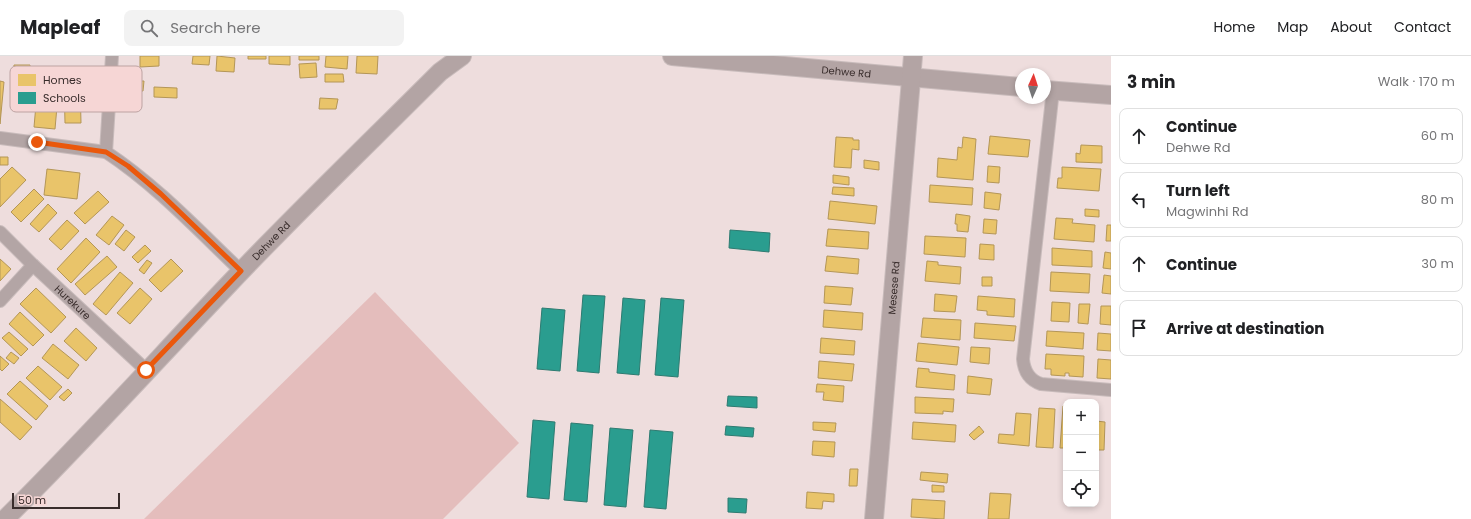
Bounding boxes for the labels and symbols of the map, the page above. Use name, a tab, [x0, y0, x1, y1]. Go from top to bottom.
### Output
street label: Dehwe Rd	[821, 62, 872, 81]
legend	[10, 66, 142, 112]
north arrow	[1015, 68, 1051, 104]
text: Homes	[43, 72, 82, 88]
text: Schools	[43, 90, 86, 106]
route end	[28, 133, 46, 151]
street label: Dehwe Rd	[248, 218, 294, 264]
street label: Mesese Rd	[884, 261, 903, 315]
street label: Hurekure	[51, 281, 94, 323]
route start	[137, 361, 155, 379]
scale bar	[12, 491, 120, 510]

